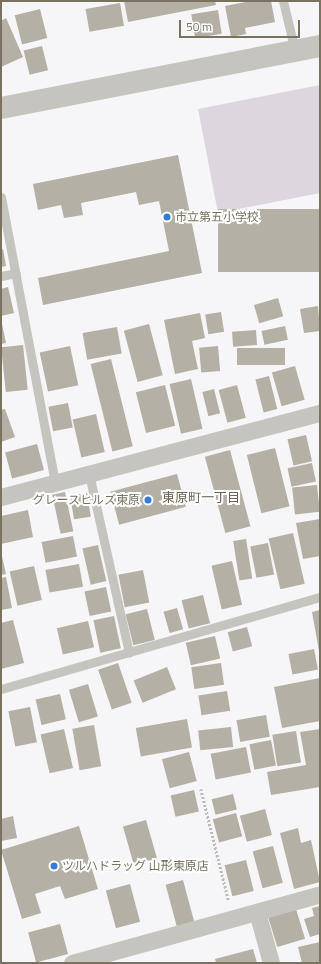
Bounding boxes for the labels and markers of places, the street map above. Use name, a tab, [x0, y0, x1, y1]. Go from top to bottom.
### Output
place label: 市立第五小学校	[175, 210, 259, 224]
marker: 市立第五小学校	[162, 212, 172, 222]
place label: グレースヒルズ東原	[32, 493, 140, 507]
marker: グレースヒルズ東原	[143, 495, 153, 505]
place label: ツルハドラッグ 山形東原店	[62, 859, 209, 873]
marker: ツルハドラッグ 山形東原店	[49, 861, 59, 871]

